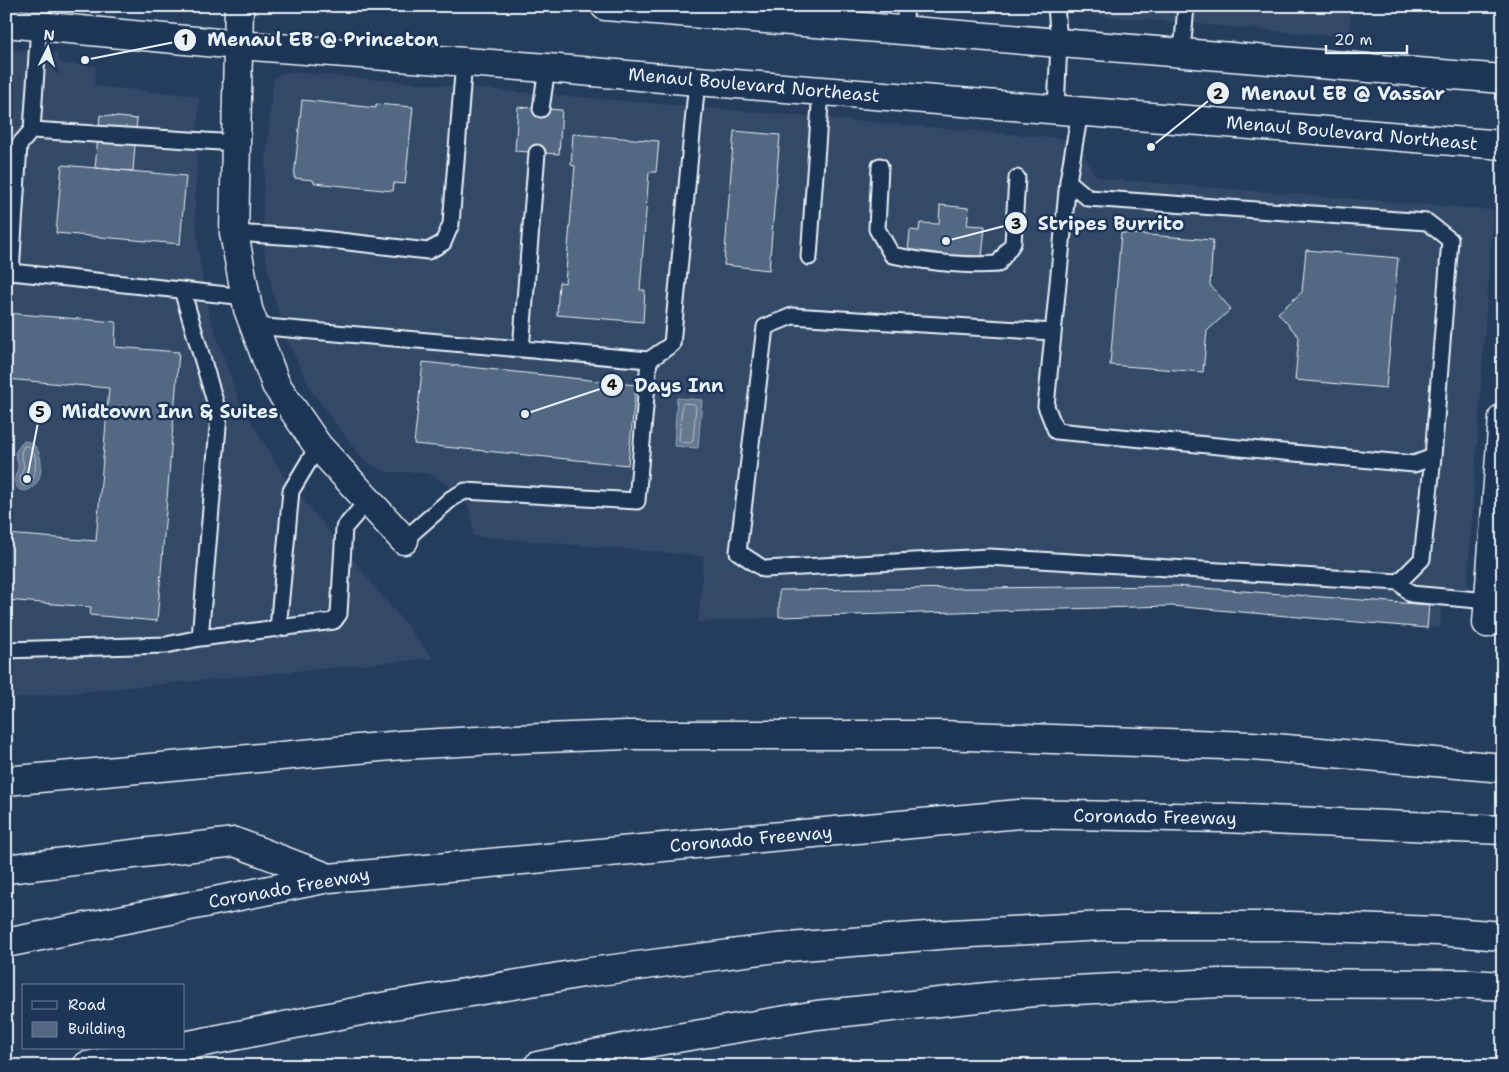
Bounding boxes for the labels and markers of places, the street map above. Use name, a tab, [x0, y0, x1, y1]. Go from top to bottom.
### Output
callout: Menaul EB @ Princeton	[173, 23, 449, 57]
callout: Menaul EB @ Vassar	[1206, 76, 1455, 110]
callout: Stripes Burrito	[1003, 206, 1195, 240]
callout: Days Inn	[599, 368, 733, 402]
callout: Midtown Inn & Suites	[27, 395, 289, 429]

